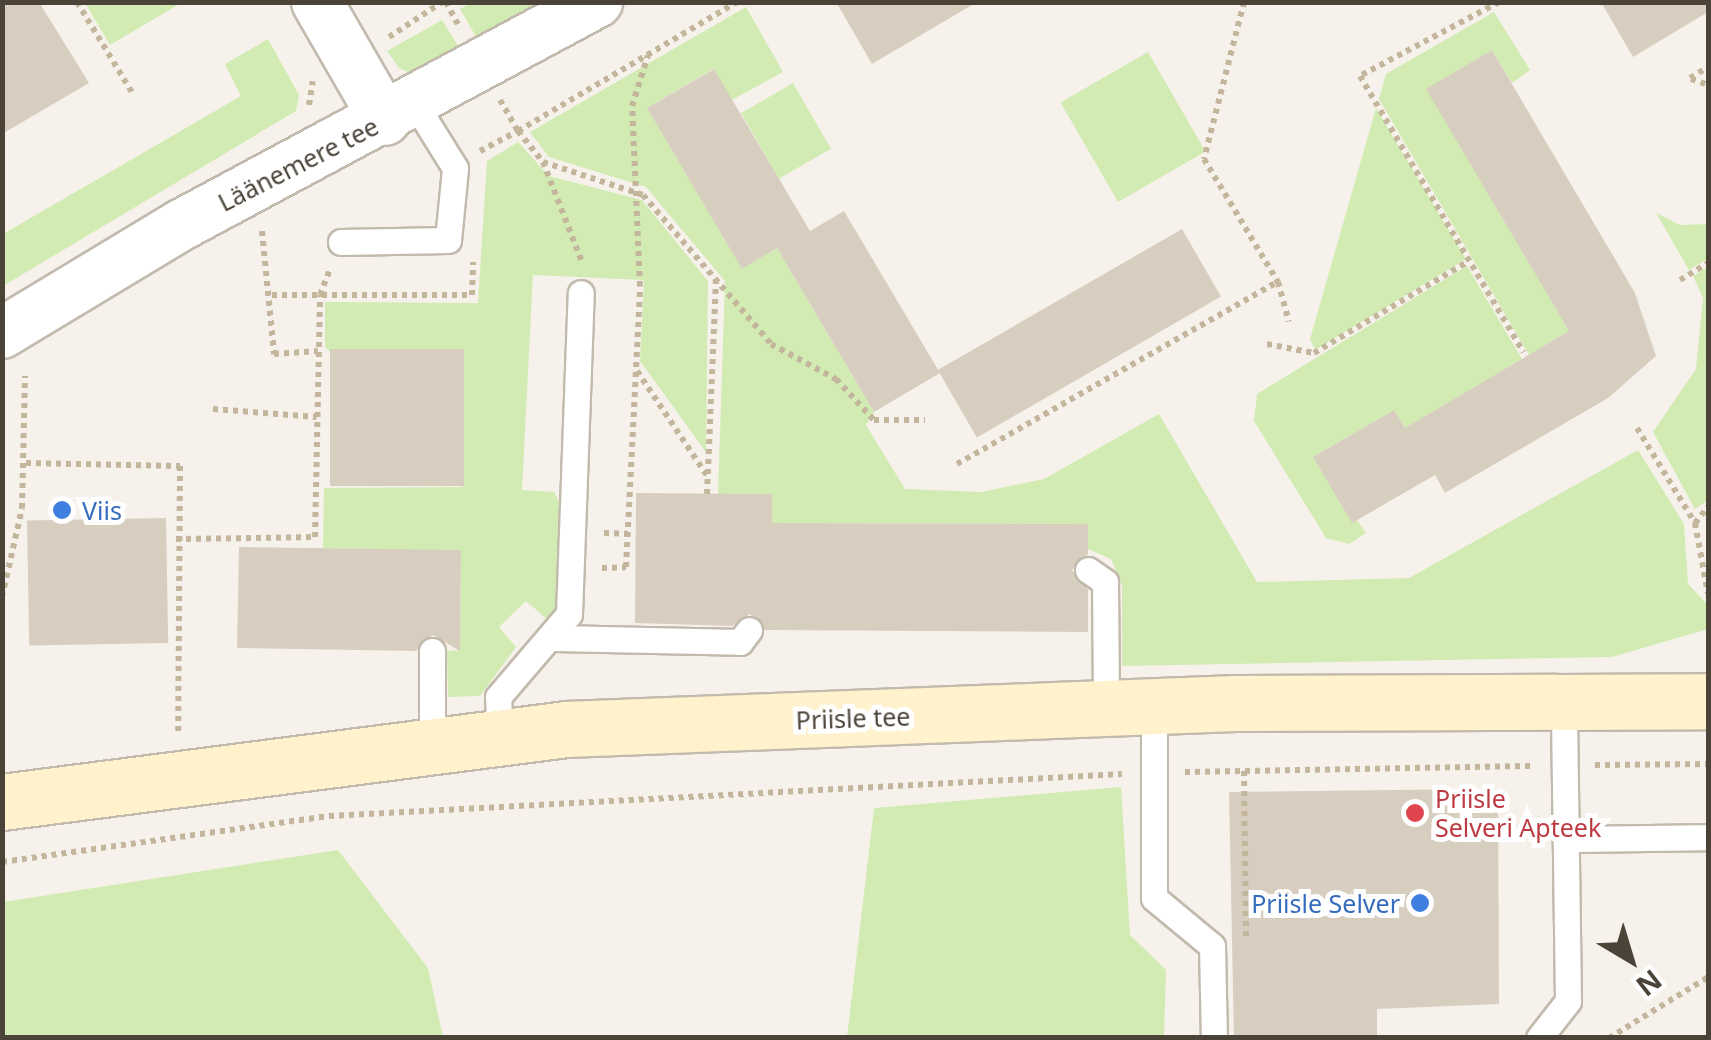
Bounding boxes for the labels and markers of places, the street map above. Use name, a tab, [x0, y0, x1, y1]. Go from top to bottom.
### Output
place label: Viis	[82, 495, 122, 525]
marker: Viis	[51, 499, 73, 521]
place label: Priisle Selveri Apteek	[1435, 784, 1601, 843]
marker: Priisle Selveri Apteek	[1404, 802, 1426, 824]
place label: Priisle Selver	[1251, 888, 1400, 918]
marker: Priisle Selver	[1409, 892, 1431, 914]

